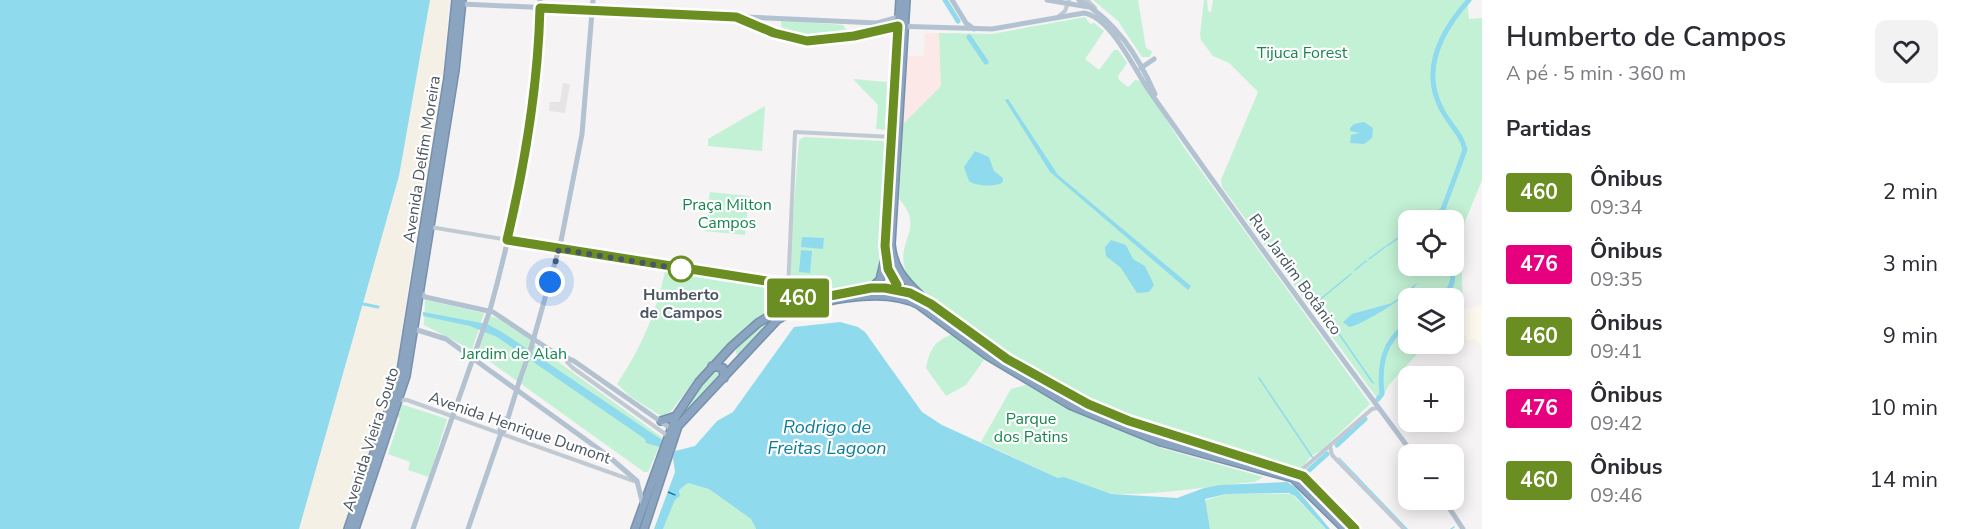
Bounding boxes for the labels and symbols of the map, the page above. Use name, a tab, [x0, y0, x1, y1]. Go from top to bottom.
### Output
park label: Tijuca Forest	[1257, 42, 1348, 64]
street label: Avenida Delfim Moreira	[398, 74, 446, 244]
park label: Praça Milton Campos	[682, 194, 772, 234]
street label: Rua Jardim Botânico	[1244, 209, 1347, 340]
marker: Humberto de Campos	[668, 256, 694, 282]
your location	[535, 267, 565, 297]
line badge: 460	[764, 278, 832, 318]
place label: Humberto de Campos	[640, 284, 722, 324]
park label: Jardim de Alah	[460, 343, 567, 365]
street label: Avenida Vieira Souto	[337, 365, 405, 514]
street label: Avenida Henrique Dumont	[426, 386, 614, 470]
park label: Parque dos Patins	[994, 408, 1068, 448]
water label: Rodrigo de Freitas Lagoon	[768, 415, 887, 460]

